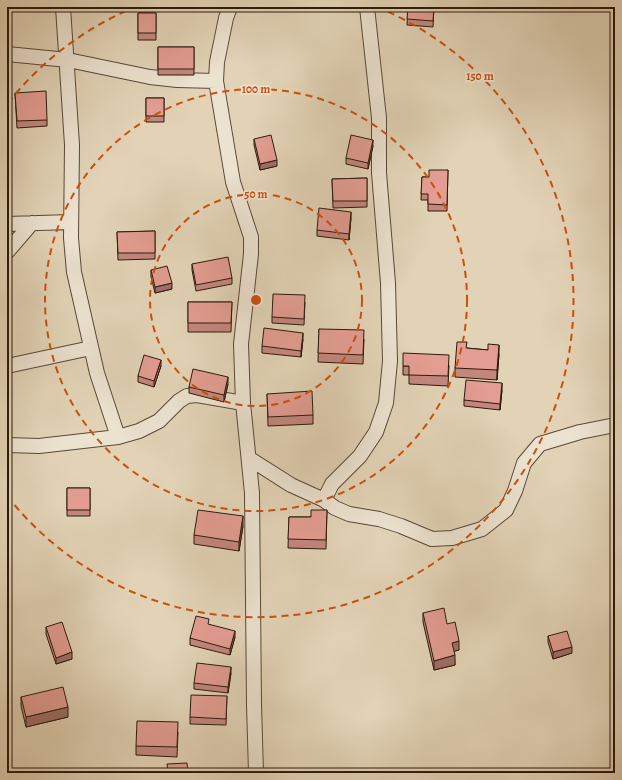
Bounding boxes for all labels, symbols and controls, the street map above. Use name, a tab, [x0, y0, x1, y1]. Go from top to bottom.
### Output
text: 150 m	[466, 68, 494, 84]
text: 100 m	[242, 81, 270, 97]
text: 50 m	[244, 186, 268, 202]
centre of rings	[249, 293, 263, 307]

